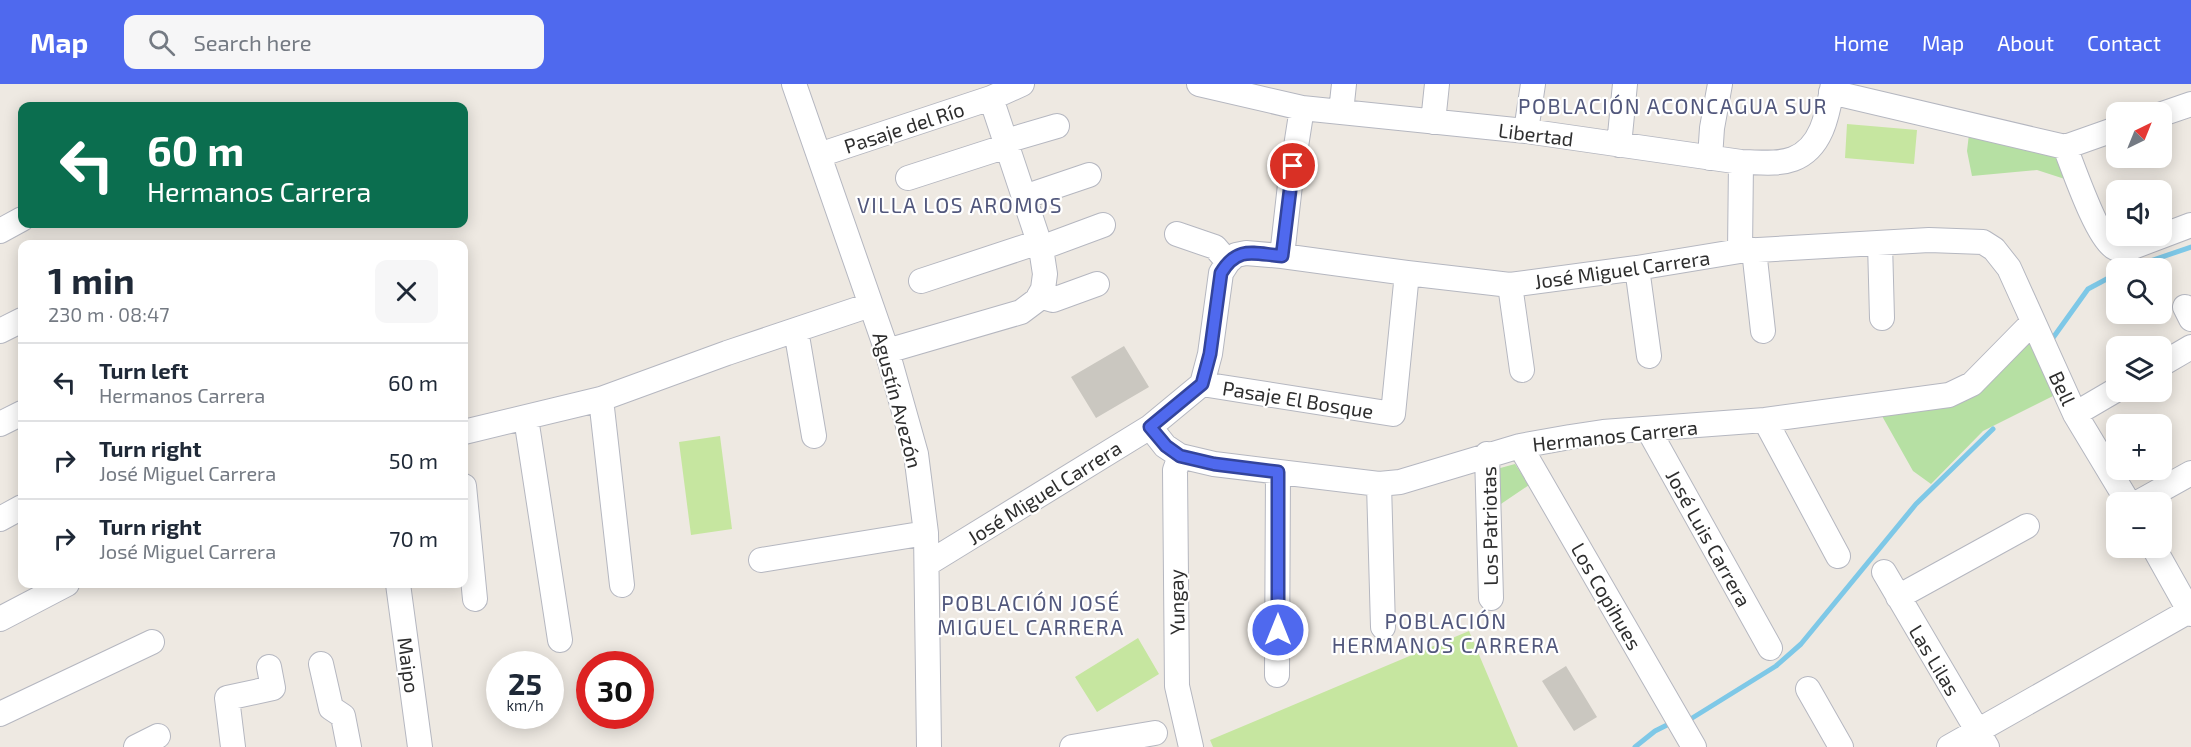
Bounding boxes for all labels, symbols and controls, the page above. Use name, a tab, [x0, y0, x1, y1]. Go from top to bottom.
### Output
search box	[124, 15, 544, 69]
text: Map	[30, 25, 88, 59]
icon: search	[145, 26, 178, 59]
text: Search here	[193, 29, 312, 55]
text: Home	[1833, 30, 1889, 55]
text: Map	[1922, 30, 1964, 55]
text: About	[1997, 30, 2054, 55]
text: Contact	[2087, 30, 2161, 55]
district label: POBLACIÓN ACONCAGUA SUR	[1518, 93, 1828, 118]
street label: Pasaje del Río	[841, 96, 967, 158]
north arrow	[2106, 102, 2172, 168]
map controls	[2106, 102, 2172, 558]
street label: Libertad	[1497, 117, 1575, 151]
text: 60 m	[147, 124, 244, 174]
icon: left	[48, 126, 126, 204]
pin	[1267, 140, 1318, 191]
icon: arrive	[1276, 149, 1309, 182]
text: Hermanos Carrera	[147, 175, 371, 207]
button: sound	[2106, 180, 2172, 246]
district label: VILLA LOS AROMOS	[857, 192, 1063, 217]
street label: José Miguel Carrera	[1533, 245, 1711, 293]
text: 1 min	[48, 258, 135, 301]
button: search	[2106, 258, 2172, 324]
button: close	[375, 260, 438, 323]
text: 230 m · 08:47	[48, 302, 170, 326]
street label: Agustín Avezón	[868, 329, 928, 471]
button: layers	[2106, 336, 2172, 402]
text: Turn left	[99, 357, 188, 383]
icon: left	[48, 366, 81, 399]
street label: Bell	[2045, 367, 2081, 409]
text: 60 m	[388, 369, 438, 395]
street label: Pasaje El Bosque	[1221, 375, 1375, 423]
text: Hermanos Carrera	[99, 383, 265, 407]
street label: Hermanos Carrera	[1531, 414, 1699, 456]
button: +	[2106, 414, 2172, 480]
text: Turn right	[99, 435, 201, 461]
street label: José Miguel Carrera	[963, 435, 1125, 549]
icon: right	[48, 444, 81, 477]
text: 50 m	[389, 447, 438, 473]
text: José Miguel Carrera	[99, 461, 276, 485]
street label: José Luis Carrera	[1661, 465, 1757, 611]
street label: Los Patriotas	[1476, 466, 1502, 586]
button: −	[2106, 492, 2172, 558]
text: Turn right	[99, 513, 201, 539]
icon: right	[48, 522, 81, 555]
text: 70 m	[389, 525, 438, 551]
street label: Los Copihues	[1567, 538, 1647, 654]
text: José Miguel Carrera	[99, 539, 276, 563]
street label: Yungay	[1163, 568, 1189, 635]
district label: POBLACIÓN JOSÉ MIGUEL CARRERA	[937, 590, 1125, 639]
position arrow	[1246, 598, 1310, 662]
district label: POBLACIÓN HERMANOS CARRERA	[1332, 608, 1560, 657]
street label: Las Lilas	[1905, 620, 1965, 700]
street label: Maipo	[393, 635, 425, 695]
speed limit sign: 30	[576, 651, 654, 729]
text: 25	[508, 665, 542, 701]
text: km/h	[506, 696, 544, 714]

